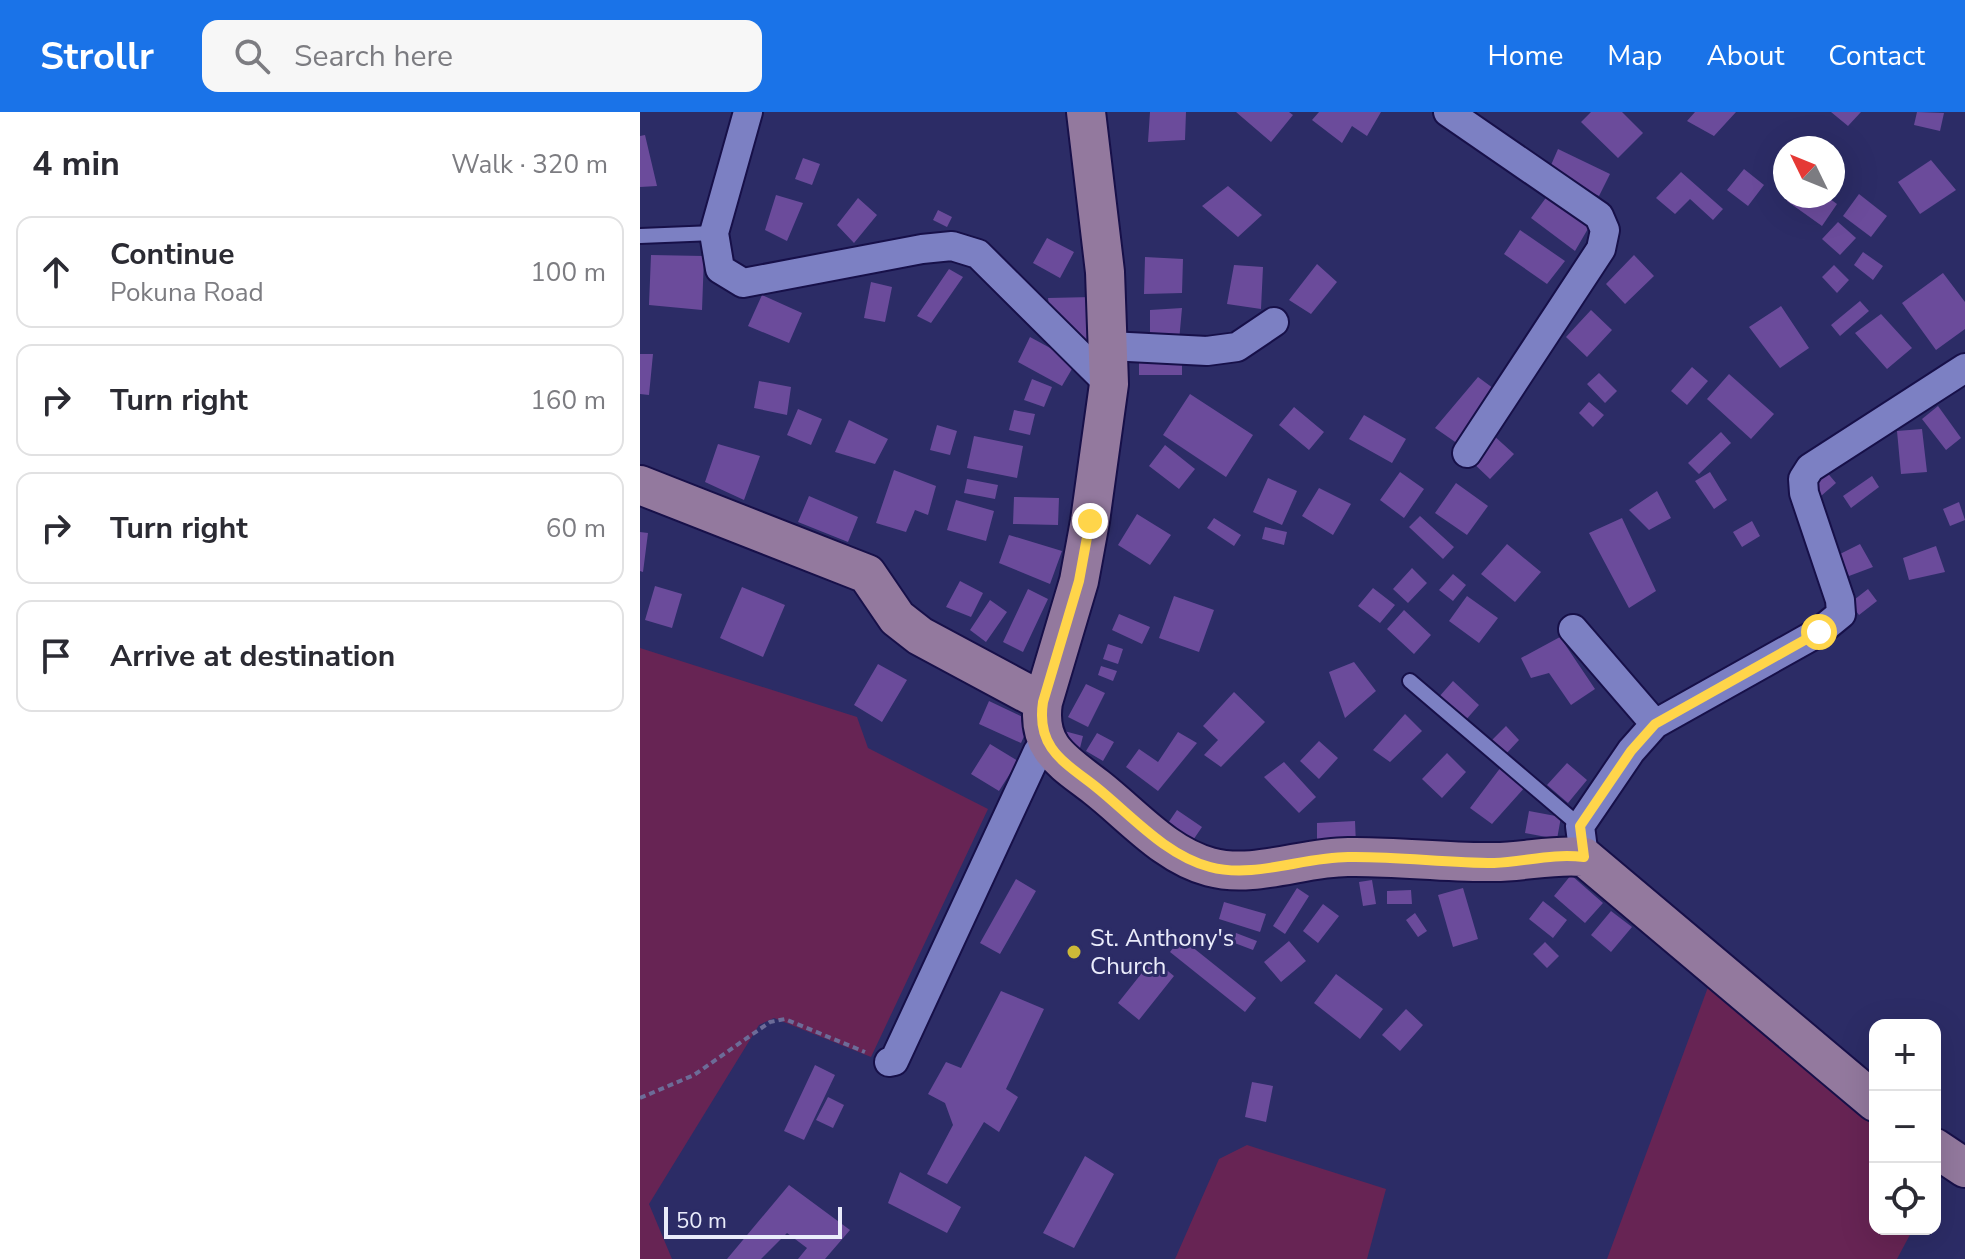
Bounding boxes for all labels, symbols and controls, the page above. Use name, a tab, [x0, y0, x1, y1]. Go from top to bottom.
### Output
search box	[202, 20, 762, 92]
text: Strollr	[40, 31, 154, 82]
icon: search	[230, 34, 274, 78]
text: Search here	[294, 36, 453, 77]
text: Home	[1488, 37, 1563, 75]
text: Map	[1607, 37, 1662, 75]
text: About	[1706, 37, 1784, 75]
text: Contact	[1828, 37, 1925, 75]
north arrow	[1773, 136, 1845, 208]
text: 4 min	[32, 141, 120, 187]
text: Walk · 320 m	[451, 147, 608, 182]
text: Continue	[110, 234, 235, 275]
icon: ahead	[34, 250, 78, 294]
text: 100 m	[530, 255, 606, 290]
text: Pokuna Road	[110, 275, 264, 310]
icon: right	[34, 378, 78, 422]
text: Turn right	[110, 380, 248, 421]
text: 160 m	[530, 383, 606, 418]
route end	[1072, 503, 1108, 539]
icon: right	[34, 506, 78, 550]
text: Turn right	[110, 508, 248, 549]
text: 60 m	[546, 511, 606, 546]
route start	[1801, 614, 1837, 650]
icon: arrive	[34, 634, 78, 678]
text: Arrive at destination	[110, 636, 395, 677]
place label: St. Anthony's Church	[1090, 922, 1234, 982]
marker: St. Anthony's Church	[1065, 943, 1083, 961]
map controls	[1869, 1019, 1941, 1235]
button: +	[1869, 1019, 1941, 1091]
button: −	[1869, 1091, 1941, 1163]
button: locate	[1869, 1163, 1941, 1235]
scale bar	[664, 1203, 842, 1239]
text: 50 m	[676, 1206, 727, 1236]

